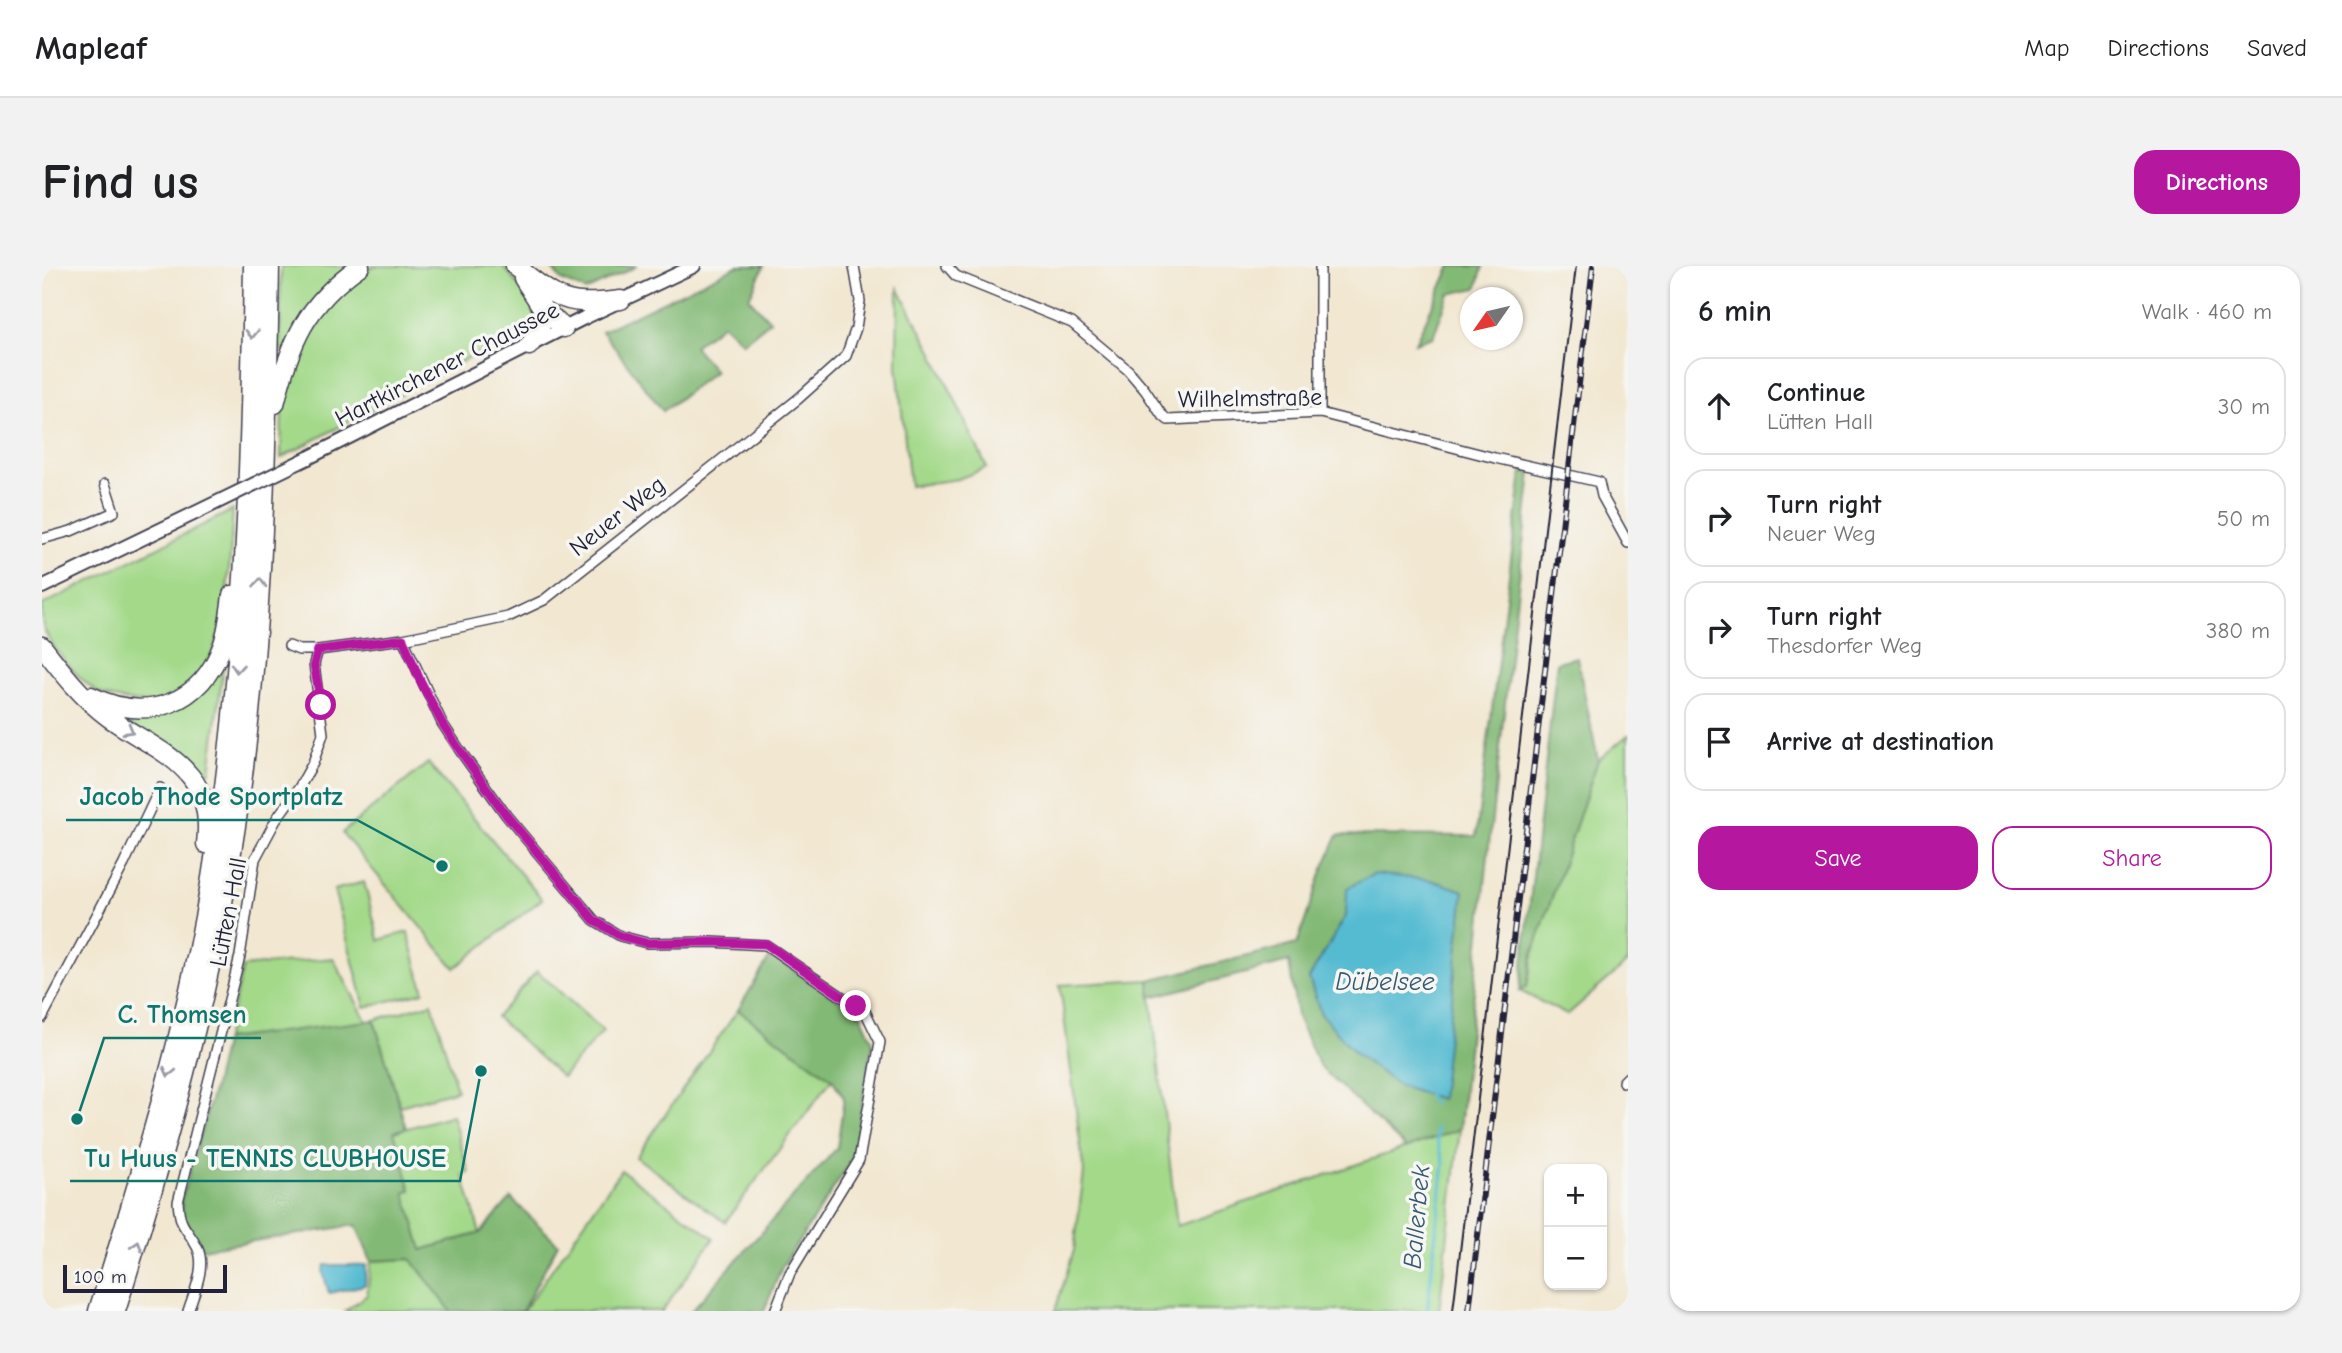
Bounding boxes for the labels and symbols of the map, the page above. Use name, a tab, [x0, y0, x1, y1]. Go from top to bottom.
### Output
north arrow	[1460, 287, 1523, 350]
street label: Hartkirchener Chaussee	[330, 295, 564, 433]
one-way arrow	[244, 329, 260, 340]
street label: Wilhelmstraße	[1178, 383, 1322, 413]
street label: Neuer Weg	[564, 470, 670, 562]
one-way arrow	[252, 577, 267, 588]
one-way arrow	[230, 663, 245, 674]
route start	[305, 689, 336, 720]
one-way arrow	[122, 722, 135, 735]
callout: Jacob Thode Sportplatz	[66, 773, 357, 820]
text: Jacob Thode Sportplatz	[79, 782, 343, 812]
street label: Lütten Hall	[204, 855, 252, 969]
water label: Dübelsee	[1335, 967, 1435, 997]
route end	[840, 990, 871, 1021]
callout: C. Thomsen	[104, 991, 261, 1038]
text: C. Thomsen	[117, 1000, 247, 1030]
one-way arrow	[163, 1066, 177, 1078]
callout: Tu Huus - TENNIS CLUBHOUSE	[70, 1134, 460, 1181]
text: Tu Huus - TENNIS CLUBHOUSE	[84, 1144, 446, 1174]
water label: Ballerbek	[1398, 1164, 1437, 1270]
one-way arrow	[128, 1240, 143, 1252]
scale bar	[63, 1262, 228, 1294]

